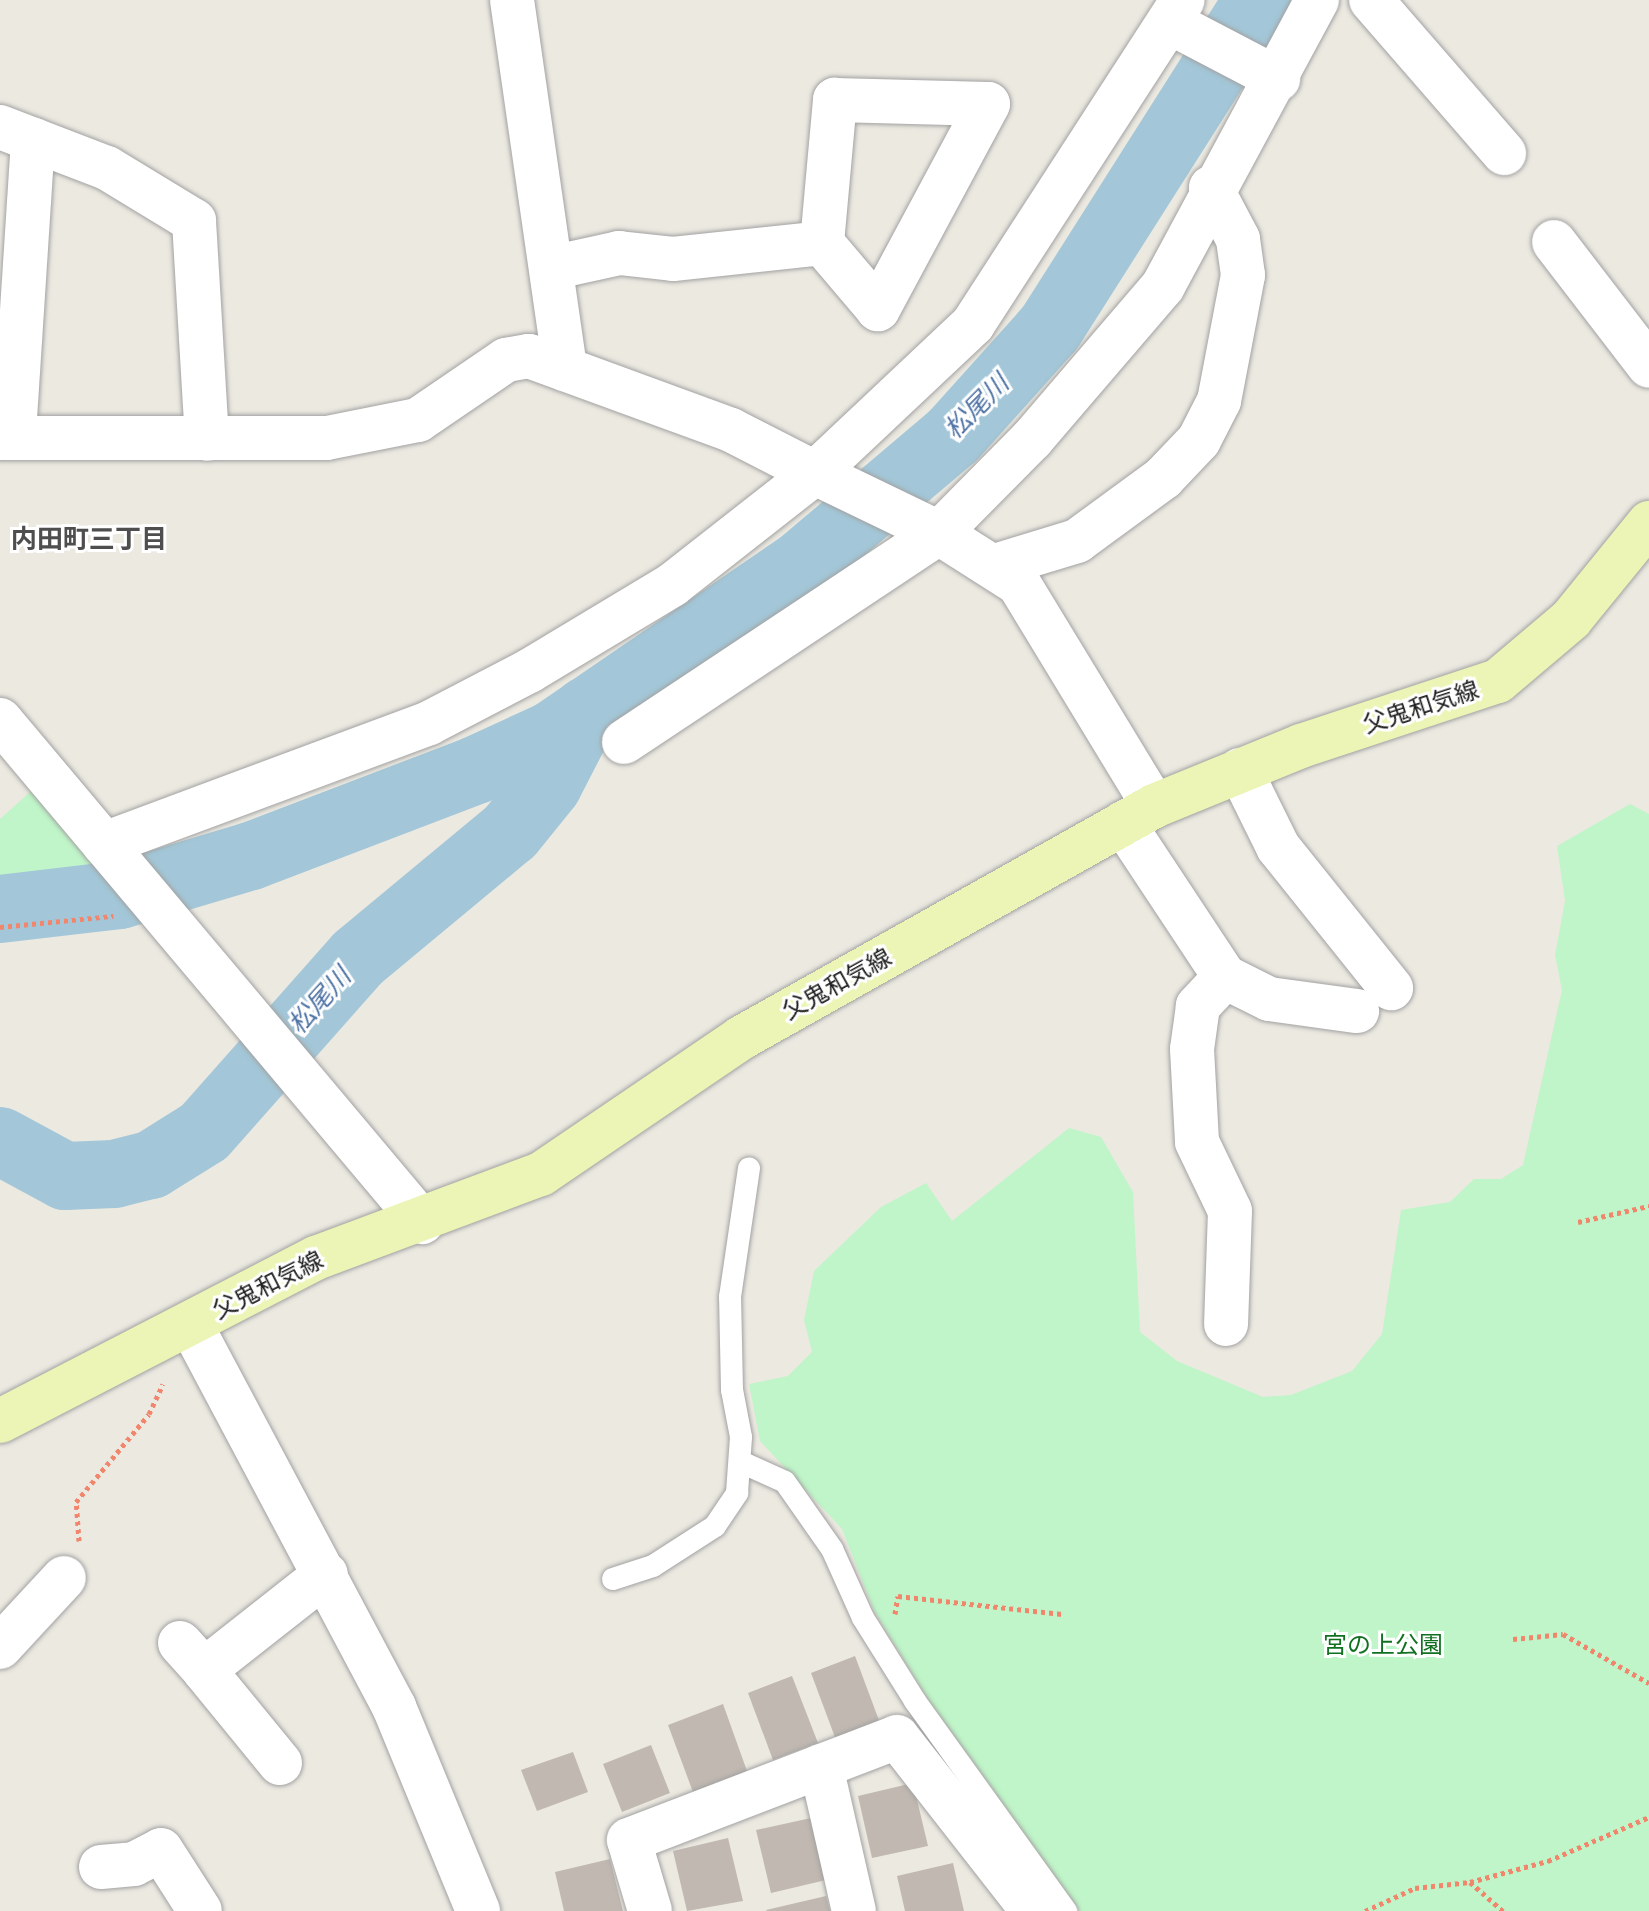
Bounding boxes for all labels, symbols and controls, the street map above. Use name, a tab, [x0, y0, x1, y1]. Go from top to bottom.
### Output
water label: 松尾川	[938, 368, 1016, 446]
district label: 内田町三丁目	[11, 524, 167, 556]
street label: 父鬼和気線	[1359, 675, 1483, 739]
street label: 父鬼和気線	[778, 942, 896, 1026]
water label: 松尾川	[282, 962, 358, 1040]
street label: 父鬼和気線	[208, 1245, 328, 1325]
park label: 宮の上公園	[1323, 1631, 1443, 1659]

